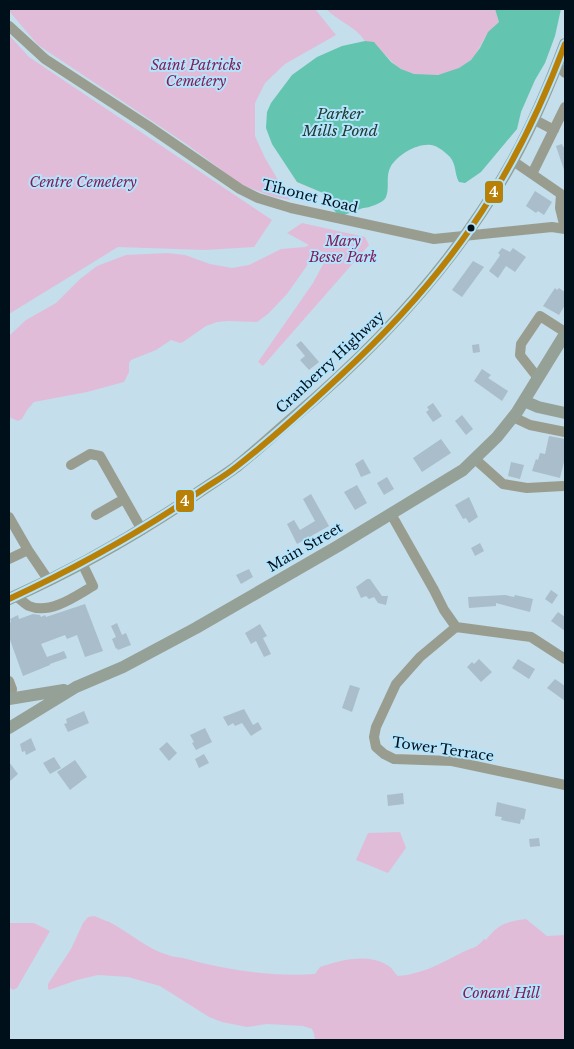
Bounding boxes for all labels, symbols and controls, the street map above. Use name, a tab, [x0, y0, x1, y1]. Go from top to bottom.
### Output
park label: Saint Patricks Cemetery	[151, 56, 241, 90]
water label: Parker Mills Pond	[301, 104, 378, 140]
park label: Centre Cemetery	[29, 173, 137, 191]
street label: Tihonet Road	[260, 175, 361, 217]
line badge: 4	[484, 180, 504, 204]
text: 4	[489, 183, 499, 201]
unlabelled marker	[466, 223, 476, 233]
park label: Mary Besse Park	[308, 232, 377, 266]
street label: Cranberry Highway	[272, 307, 388, 417]
line badge: 4	[175, 489, 195, 513]
text: 4	[180, 492, 190, 510]
street label: Main Street	[264, 518, 346, 576]
street label: Tower Terrace	[391, 733, 495, 765]
park label: Conant Hill	[462, 984, 540, 1002]

